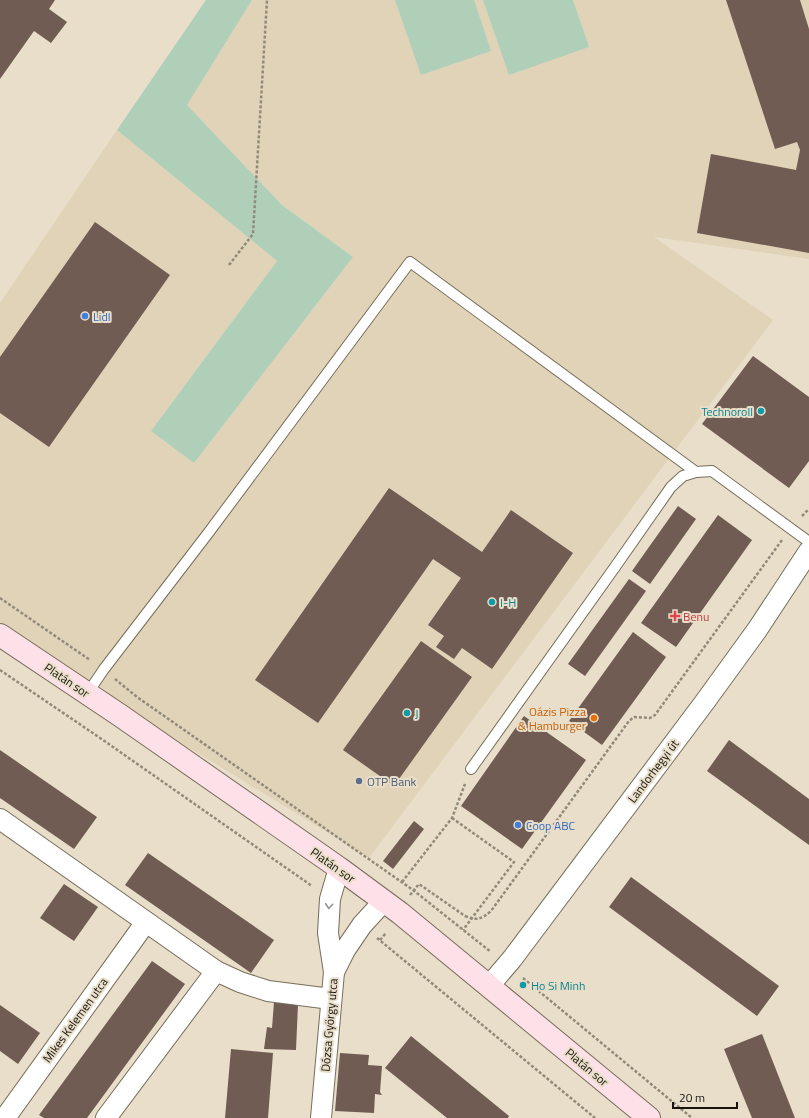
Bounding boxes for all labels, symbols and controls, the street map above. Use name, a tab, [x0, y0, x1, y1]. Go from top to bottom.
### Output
place label: Lidl	[93, 307, 111, 326]
marker: Lidl	[80, 311, 90, 321]
place label: Technoroll	[701, 402, 753, 421]
marker: Technoroll	[756, 406, 766, 416]
place label: I-H	[500, 593, 516, 612]
marker: I-H	[487, 597, 497, 607]
place label: Benu	[683, 607, 709, 626]
marker: Benu	[670, 611, 680, 621]
street label: Platán sor	[40, 658, 94, 702]
place label: Oázis Pizza & Hamburger	[518, 702, 586, 735]
place label: J	[415, 704, 418, 723]
marker: J	[402, 708, 412, 718]
marker: Oázis Pizza & Hamburger	[589, 713, 599, 723]
street label: Landorhegyi út	[623, 735, 684, 807]
place label: OTP Bank	[367, 772, 417, 791]
marker: OTP Bank	[354, 776, 364, 786]
place label: Coop ABC	[526, 816, 576, 835]
marker: Coop ABC	[513, 820, 523, 830]
street label: Platán sor	[307, 843, 359, 887]
one-way arrow	[325, 903, 334, 909]
street label: Mikes Kelemen utca	[38, 974, 112, 1066]
place label: Ho Si Minh	[531, 976, 585, 995]
street label: Dózsa György utca	[315, 978, 343, 1072]
marker: Ho Si Minh	[518, 980, 528, 990]
street label: Platán sor	[561, 1043, 613, 1091]
scale bar	[673, 1084, 737, 1110]
text: 20 m	[679, 1088, 705, 1107]

